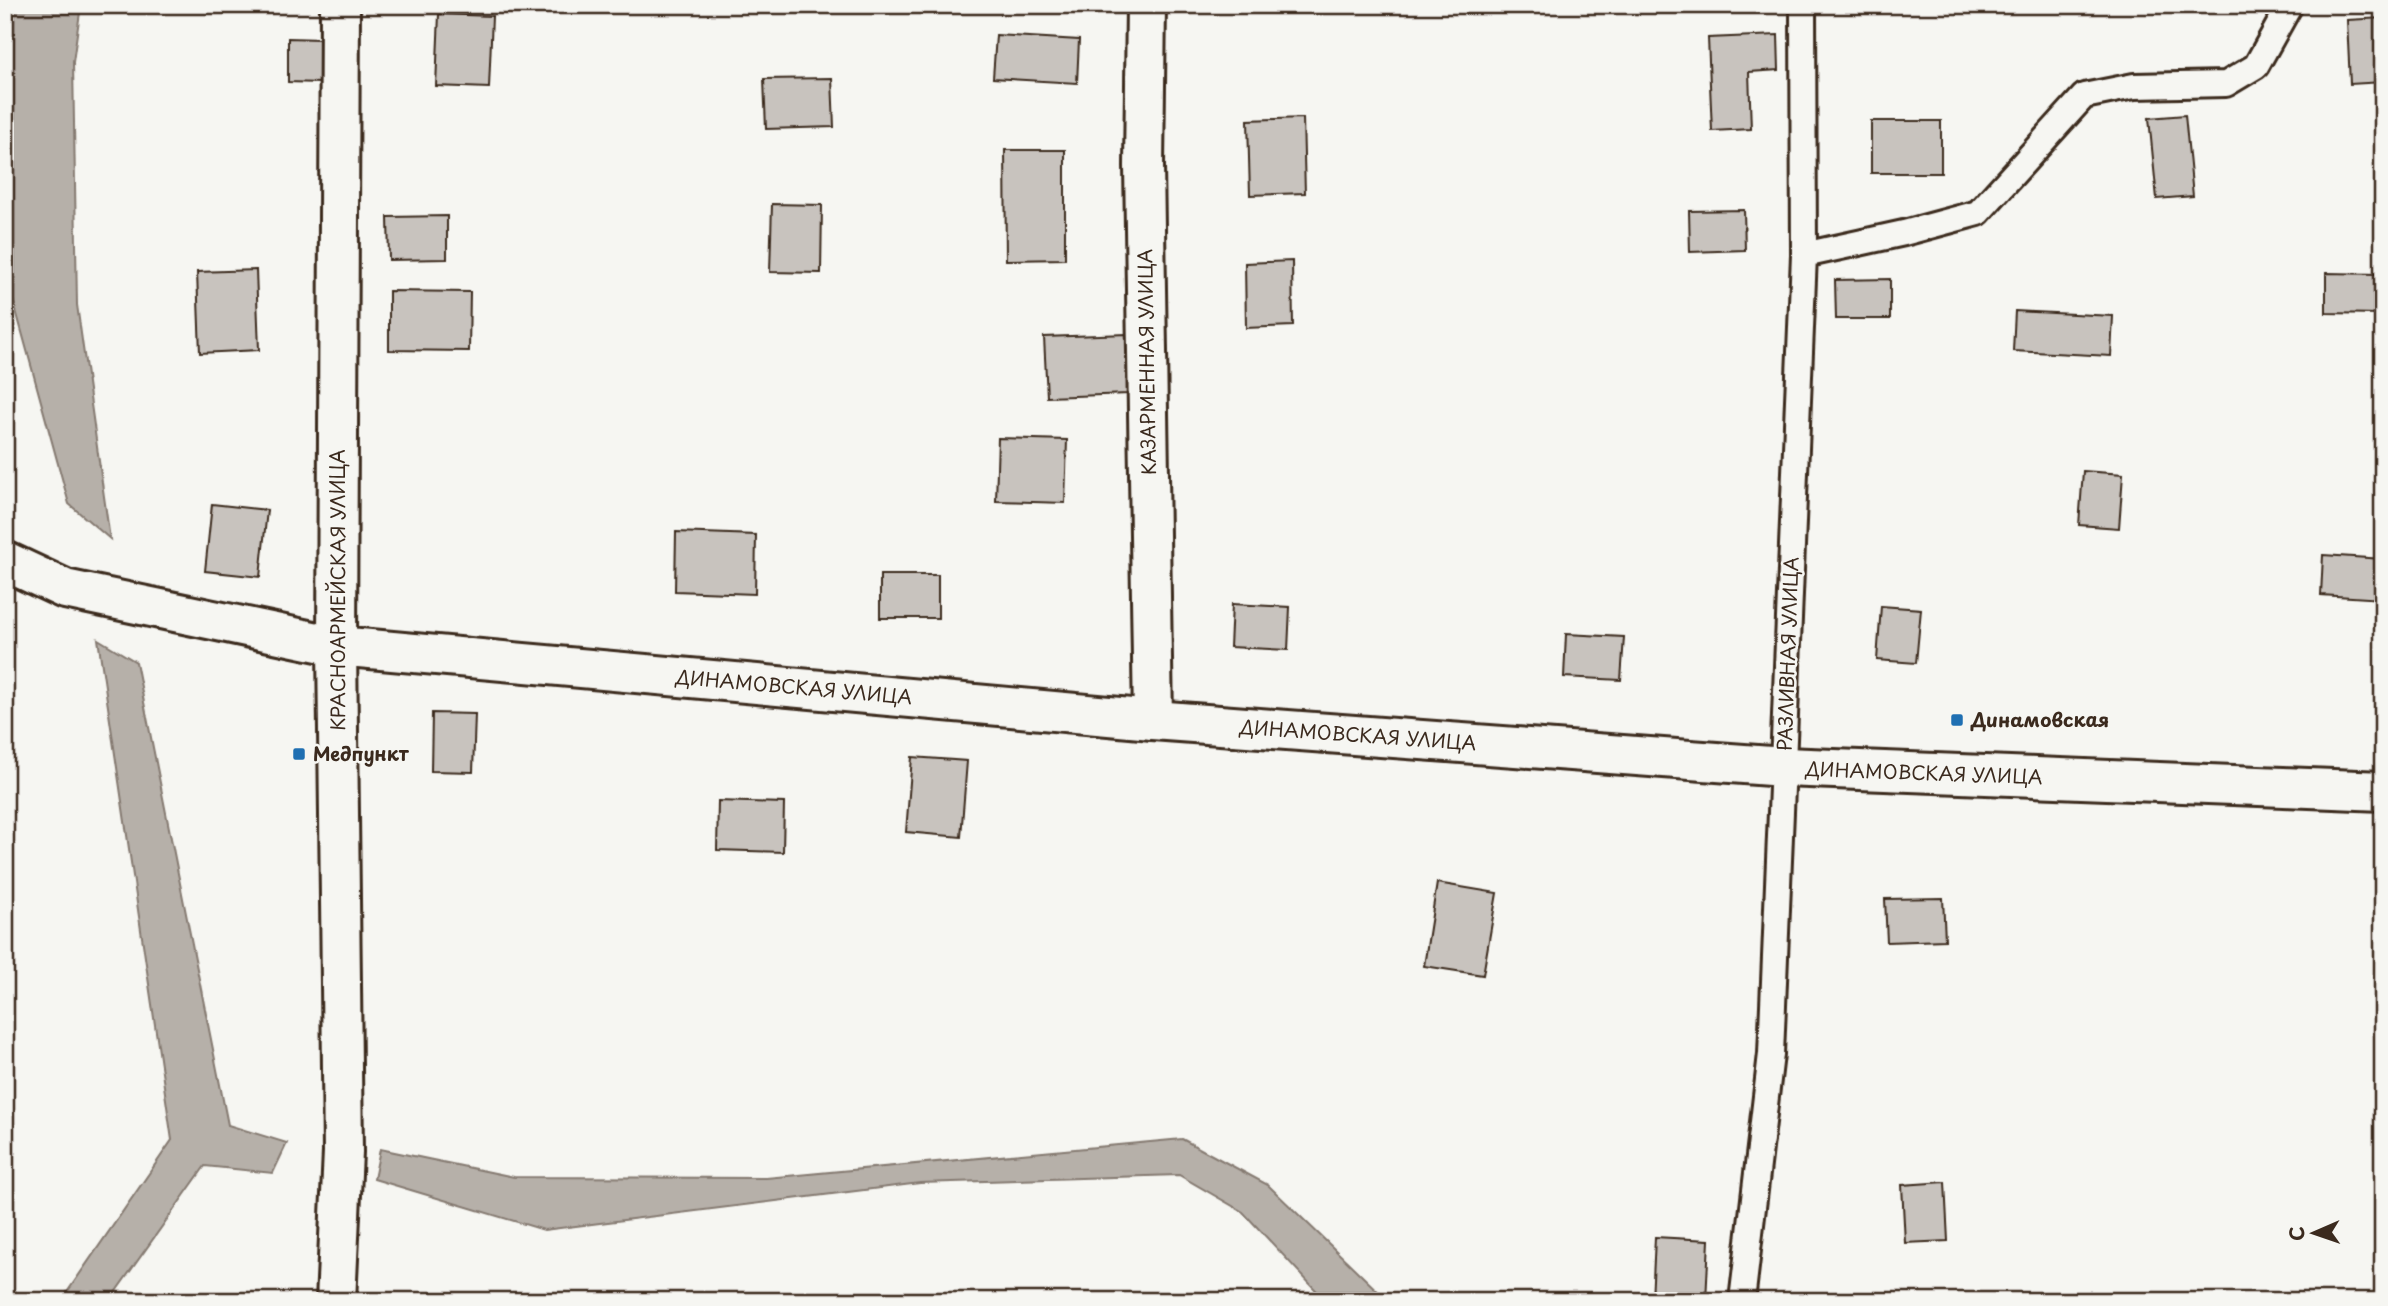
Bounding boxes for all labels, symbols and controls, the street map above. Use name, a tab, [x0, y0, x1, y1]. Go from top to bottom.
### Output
street label: КАЗАРМЕННАЯ УЛИЦА	[1130, 249, 1162, 475]
street label: КРАСНОАРМЕЙСКАЯ УЛИЦА	[323, 449, 351, 731]
street label: РАЗЛИВНАЯ УЛИЦА	[1770, 556, 1804, 752]
street label: ДИНАМОВСКАЯ УЛИЦА	[674, 662, 913, 710]
place label: Динамовская	[1970, 705, 2109, 733]
street label: ДИНАМОВСКАЯ УЛИЦА	[1238, 712, 1477, 756]
marker: Динамовская	[1949, 712, 1965, 728]
place label: Медпункт	[313, 739, 410, 767]
marker: Медпункт	[291, 746, 307, 762]
street label: ДИНАМОВСКАЯ УЛИЦА	[1804, 754, 2043, 790]
north arrow	[2280, 1198, 2350, 1268]
text: С	[2282, 1226, 2310, 1241]

